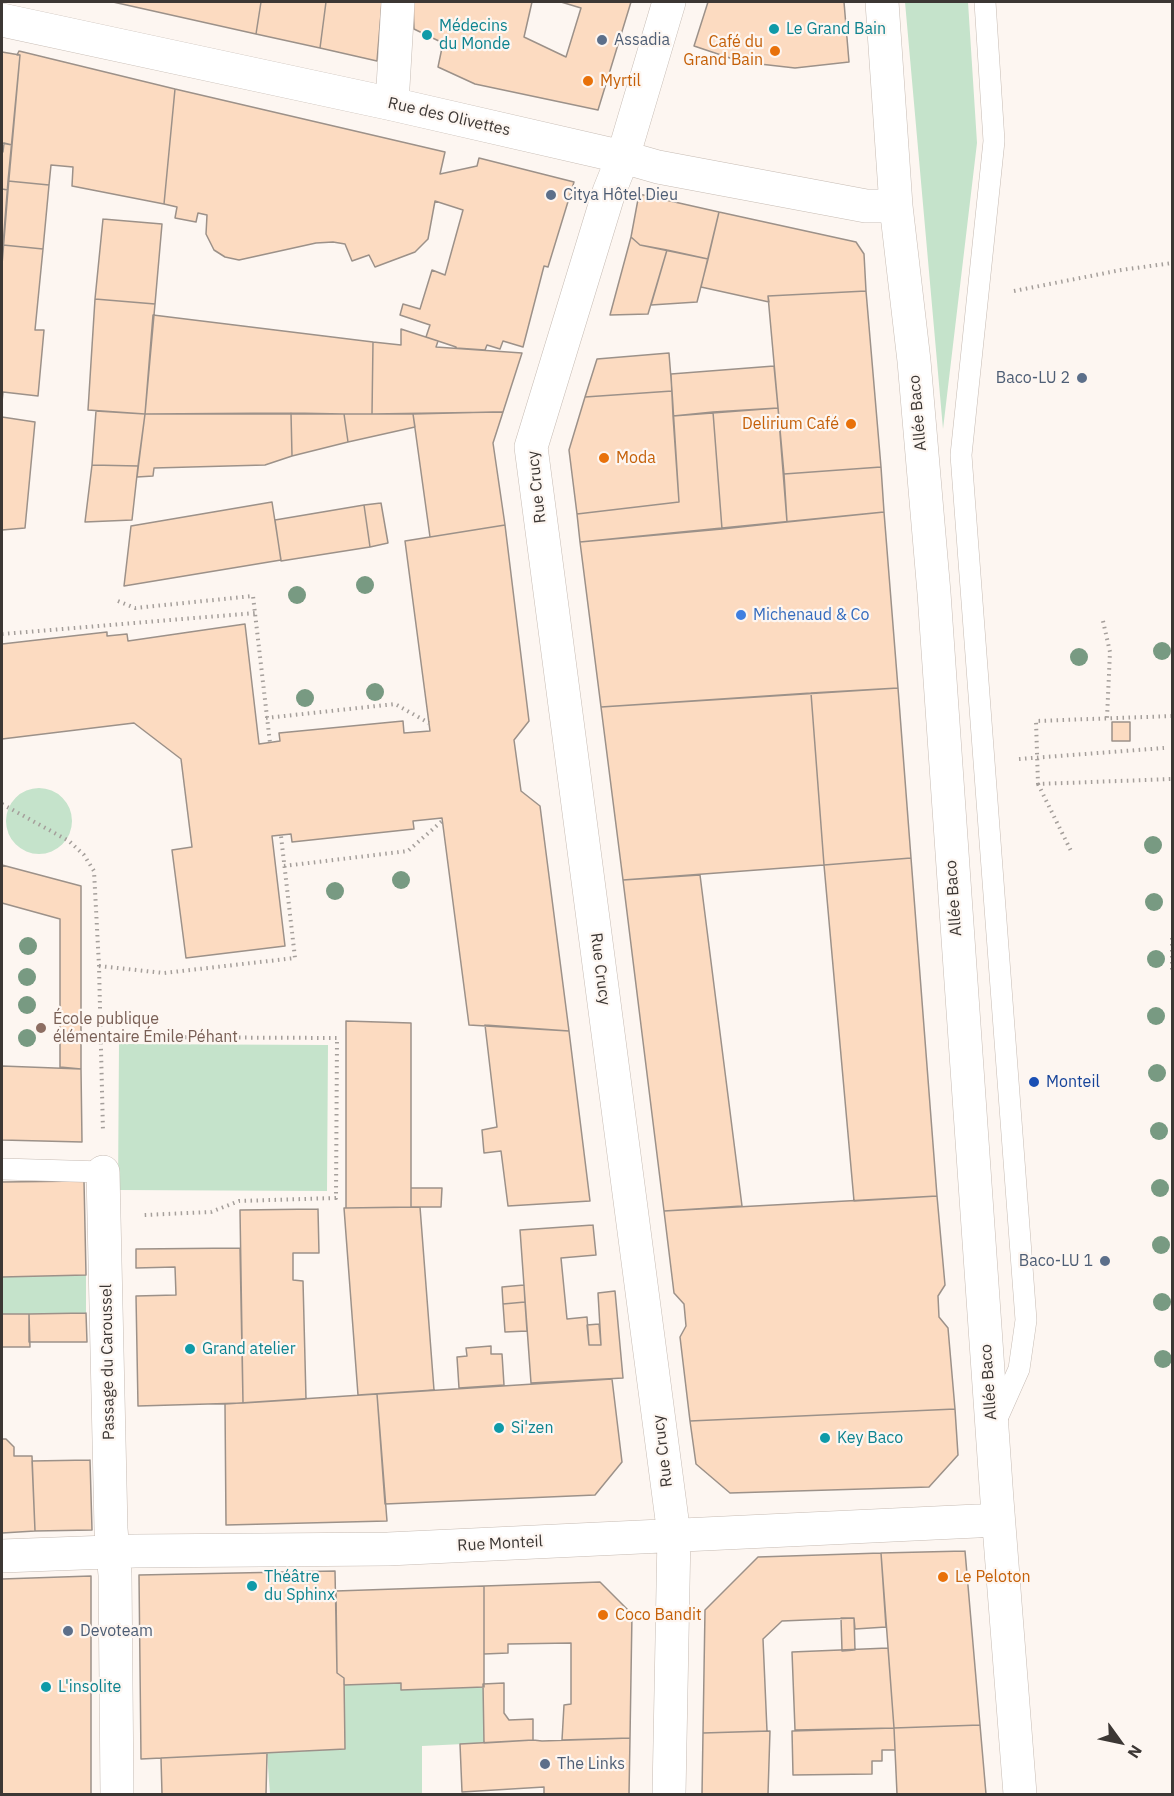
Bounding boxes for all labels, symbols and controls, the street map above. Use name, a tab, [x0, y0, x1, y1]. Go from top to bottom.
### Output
place label: Médecins du Monde	[439, 16, 510, 54]
place label: Le Grand Bain	[786, 19, 886, 39]
marker: Le Grand Bain	[767, 22, 781, 36]
marker: Médecins du Monde	[420, 28, 434, 42]
place label: Assadia	[614, 30, 670, 50]
place label: Café du Grand Bain	[683, 32, 763, 70]
marker: Assadia	[595, 33, 609, 47]
marker: Café du Grand Bain	[768, 44, 782, 58]
place label: Myrtil	[600, 71, 641, 91]
marker: Myrtil	[581, 74, 595, 88]
street label: Rue des Olivettes	[386, 94, 512, 140]
place label: Citya Hôtel Dieu	[563, 185, 678, 205]
marker: Citya Hôtel Dieu	[544, 188, 558, 202]
place label: Baco-LU 2	[996, 368, 1070, 388]
marker: Baco-LU 2	[1075, 371, 1089, 385]
street label: Allée Baco	[905, 374, 931, 452]
place label: Delirium Café	[742, 414, 839, 434]
marker: Delirium Café	[844, 417, 858, 431]
place label: Moda	[616, 448, 656, 468]
street label: Rue Crucy	[524, 450, 550, 524]
marker: Moda	[597, 451, 611, 465]
place label: Michenaud & Co	[753, 605, 869, 625]
marker: Michenaud & Co	[734, 608, 748, 622]
street label: Allée Baco	[942, 859, 966, 937]
street label: Rue Crucy	[586, 932, 614, 1006]
place label: École publique élémentaire Émile Péhant	[53, 1009, 238, 1047]
marker: École publique élémentaire Émile Péhant	[34, 1021, 48, 1035]
place label: Monteil	[1046, 1072, 1100, 1092]
marker: Monteil	[1027, 1075, 1041, 1089]
place label: Baco-LU 1	[1019, 1251, 1093, 1271]
marker: Baco-LU 1	[1098, 1254, 1112, 1268]
street label: Passage du Caroussel	[97, 1284, 119, 1440]
place label: Grand atelier	[202, 1339, 296, 1359]
marker: Grand atelier	[183, 1342, 197, 1356]
street label: Allée Baco	[977, 1343, 1001, 1421]
street label: Rue Crucy	[649, 1414, 677, 1488]
place label: Si'zen	[511, 1418, 553, 1438]
marker: Si'zen	[492, 1421, 506, 1435]
place label: Key Baco	[837, 1428, 903, 1448]
marker: Key Baco	[818, 1431, 832, 1445]
street label: Rue Monteil	[457, 1532, 543, 1556]
place label: Théâtre du Sphinx	[264, 1567, 335, 1605]
place label: Le Peloton	[955, 1567, 1030, 1587]
marker: Le Peloton	[936, 1570, 950, 1584]
marker: Théâtre du Sphinx	[245, 1579, 259, 1593]
place label: Coco Bandit	[615, 1605, 702, 1625]
marker: Coco Bandit	[596, 1608, 610, 1622]
place label: Devoteam	[80, 1621, 153, 1641]
marker: Devoteam	[61, 1624, 75, 1638]
place label: L'insolite	[58, 1677, 121, 1697]
marker: L'insolite	[39, 1680, 53, 1694]
north arrow	[1090, 1712, 1150, 1772]
text: N	[1124, 1741, 1147, 1762]
place label: The Links	[557, 1754, 625, 1774]
marker: The Links	[538, 1757, 552, 1771]

